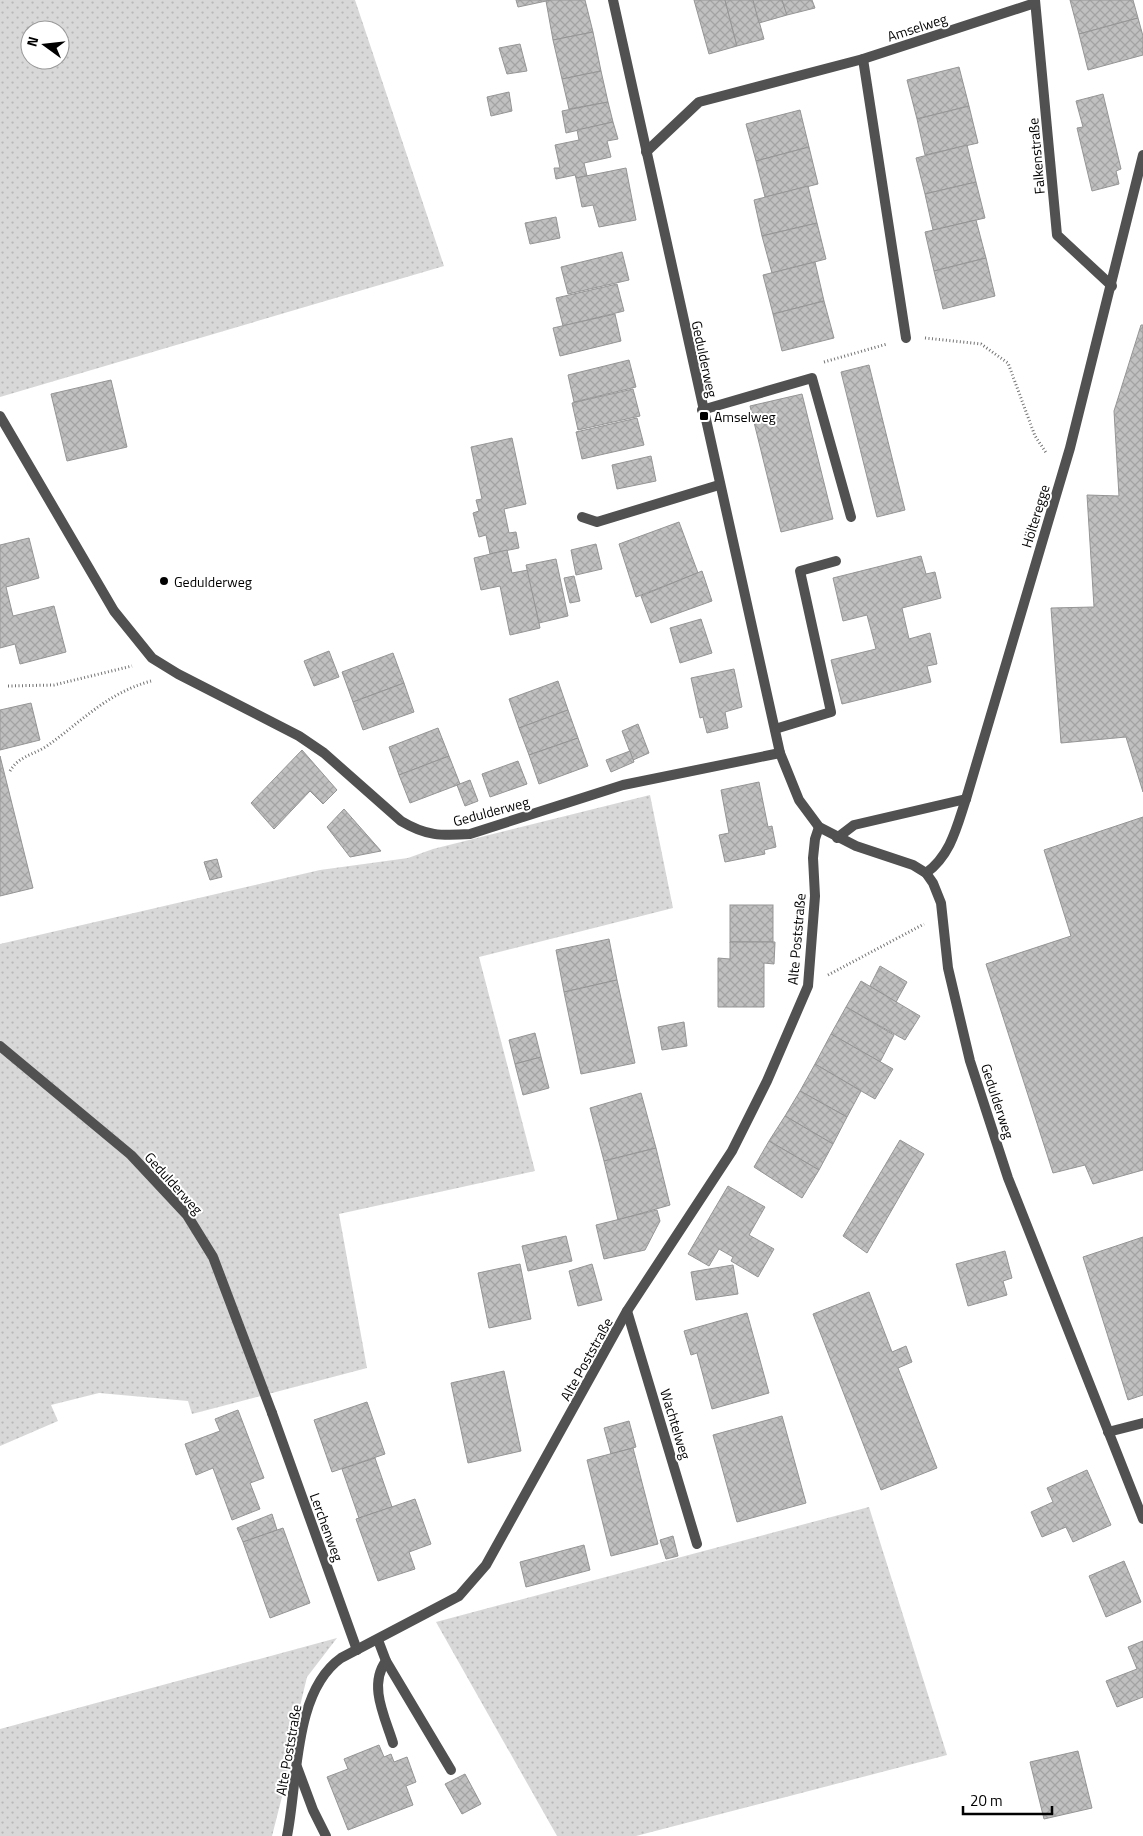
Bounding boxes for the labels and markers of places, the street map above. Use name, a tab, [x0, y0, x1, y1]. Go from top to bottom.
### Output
place label: Amselweg	[714, 406, 776, 427]
marker: Amselweg	[698, 410, 710, 422]
place label: Gedulderweg	[174, 571, 252, 592]
marker: Gedulderweg	[158, 575, 170, 587]

